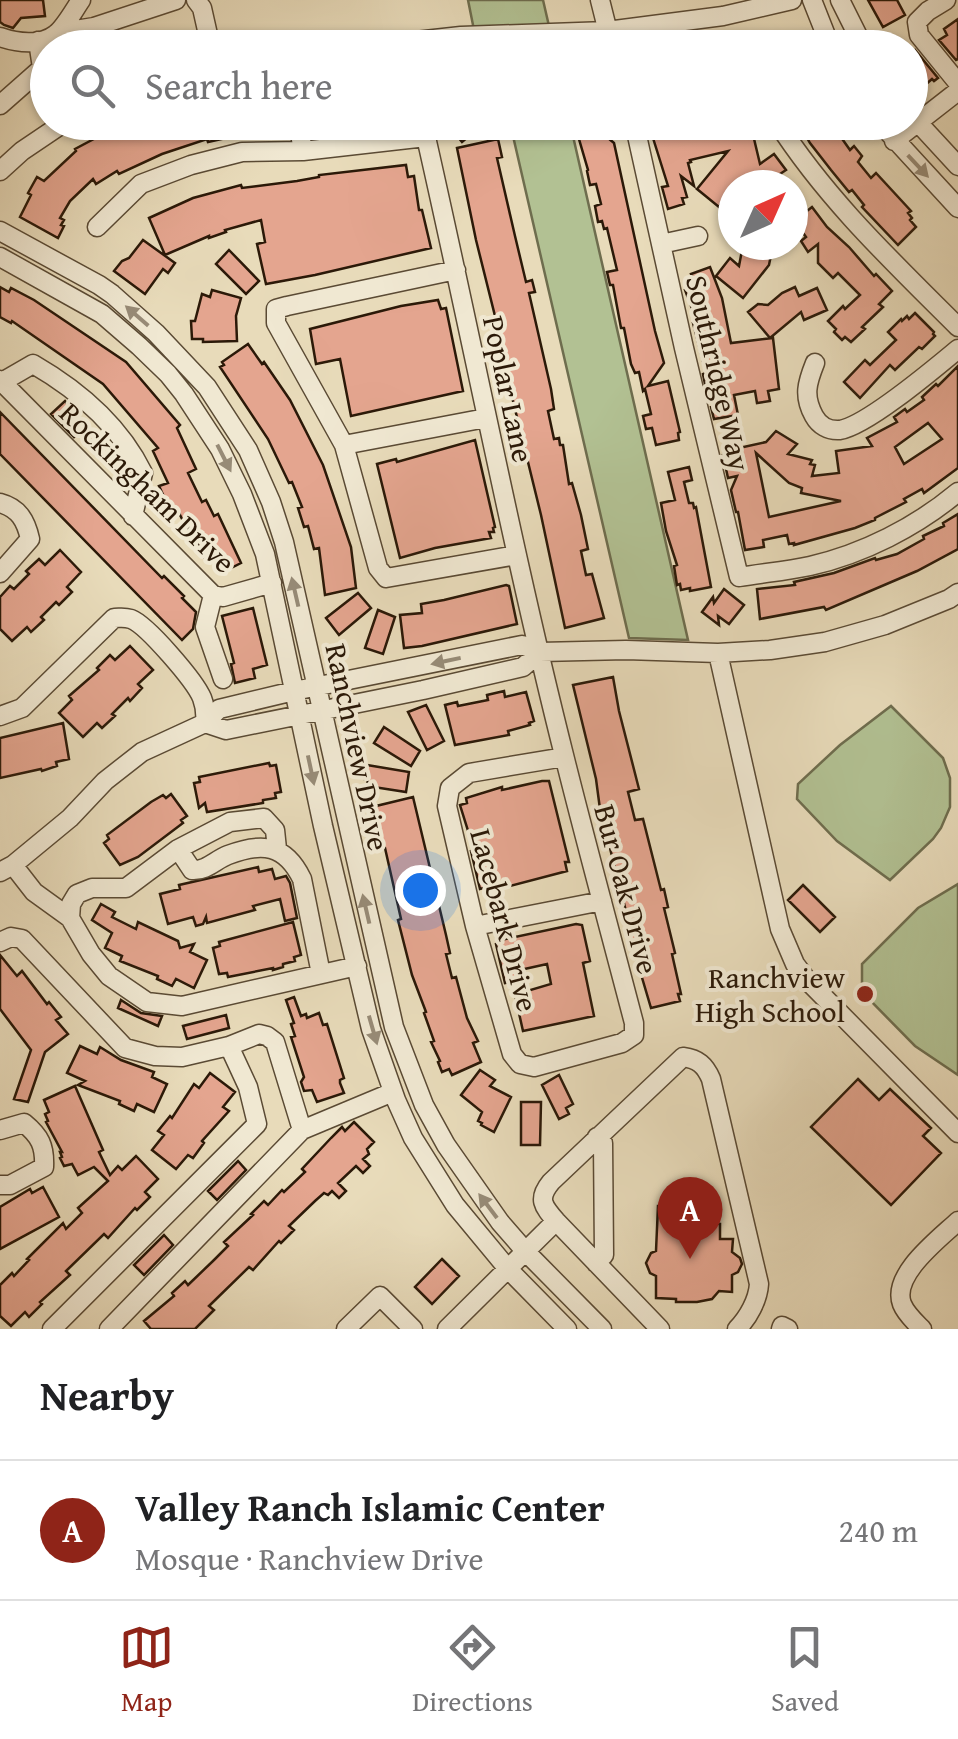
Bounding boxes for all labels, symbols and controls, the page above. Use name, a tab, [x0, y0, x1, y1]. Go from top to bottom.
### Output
search box	[30, 30, 928, 140]
text: Search here	[145, 57, 333, 113]
icon: search	[65, 58, 120, 113]
one-way arrow	[906, 154, 929, 178]
north arrow	[718, 170, 808, 260]
street label: Southridge Way	[675, 271, 763, 475]
one-way arrow	[125, 305, 150, 327]
street label: Poplar Lane	[472, 312, 546, 466]
street label: Rockingham Drive	[50, 391, 246, 583]
one-way arrow	[215, 444, 232, 473]
one-way arrow	[287, 576, 302, 607]
street label: Ranchview Drive	[315, 639, 401, 855]
one-way arrow	[430, 653, 461, 669]
one-way arrow	[304, 755, 320, 786]
street label: Bur Oak Drive	[583, 799, 671, 979]
street label: Lacebark Drive	[459, 824, 551, 1016]
your location	[395, 865, 446, 916]
one-way arrow	[358, 893, 373, 924]
place label: Ranchview High School	[695, 955, 846, 1033]
marker: Ranchview High School	[854, 983, 876, 1005]
one-way arrow	[366, 1015, 381, 1046]
pin: A	[658, 1176, 722, 1259]
one-way arrow	[479, 1193, 499, 1219]
text: Nearby	[40, 1364, 174, 1425]
text: Valley Ranch Islamic Center	[135, 1479, 605, 1535]
text: A	[62, 1507, 83, 1554]
text: 240 m	[839, 1507, 918, 1554]
text: Mosque · Ranchview Drive	[135, 1535, 484, 1582]
tab: Map	[119, 1620, 174, 1721]
tab: Directions	[412, 1620, 533, 1721]
tab: Saved	[771, 1620, 839, 1721]

